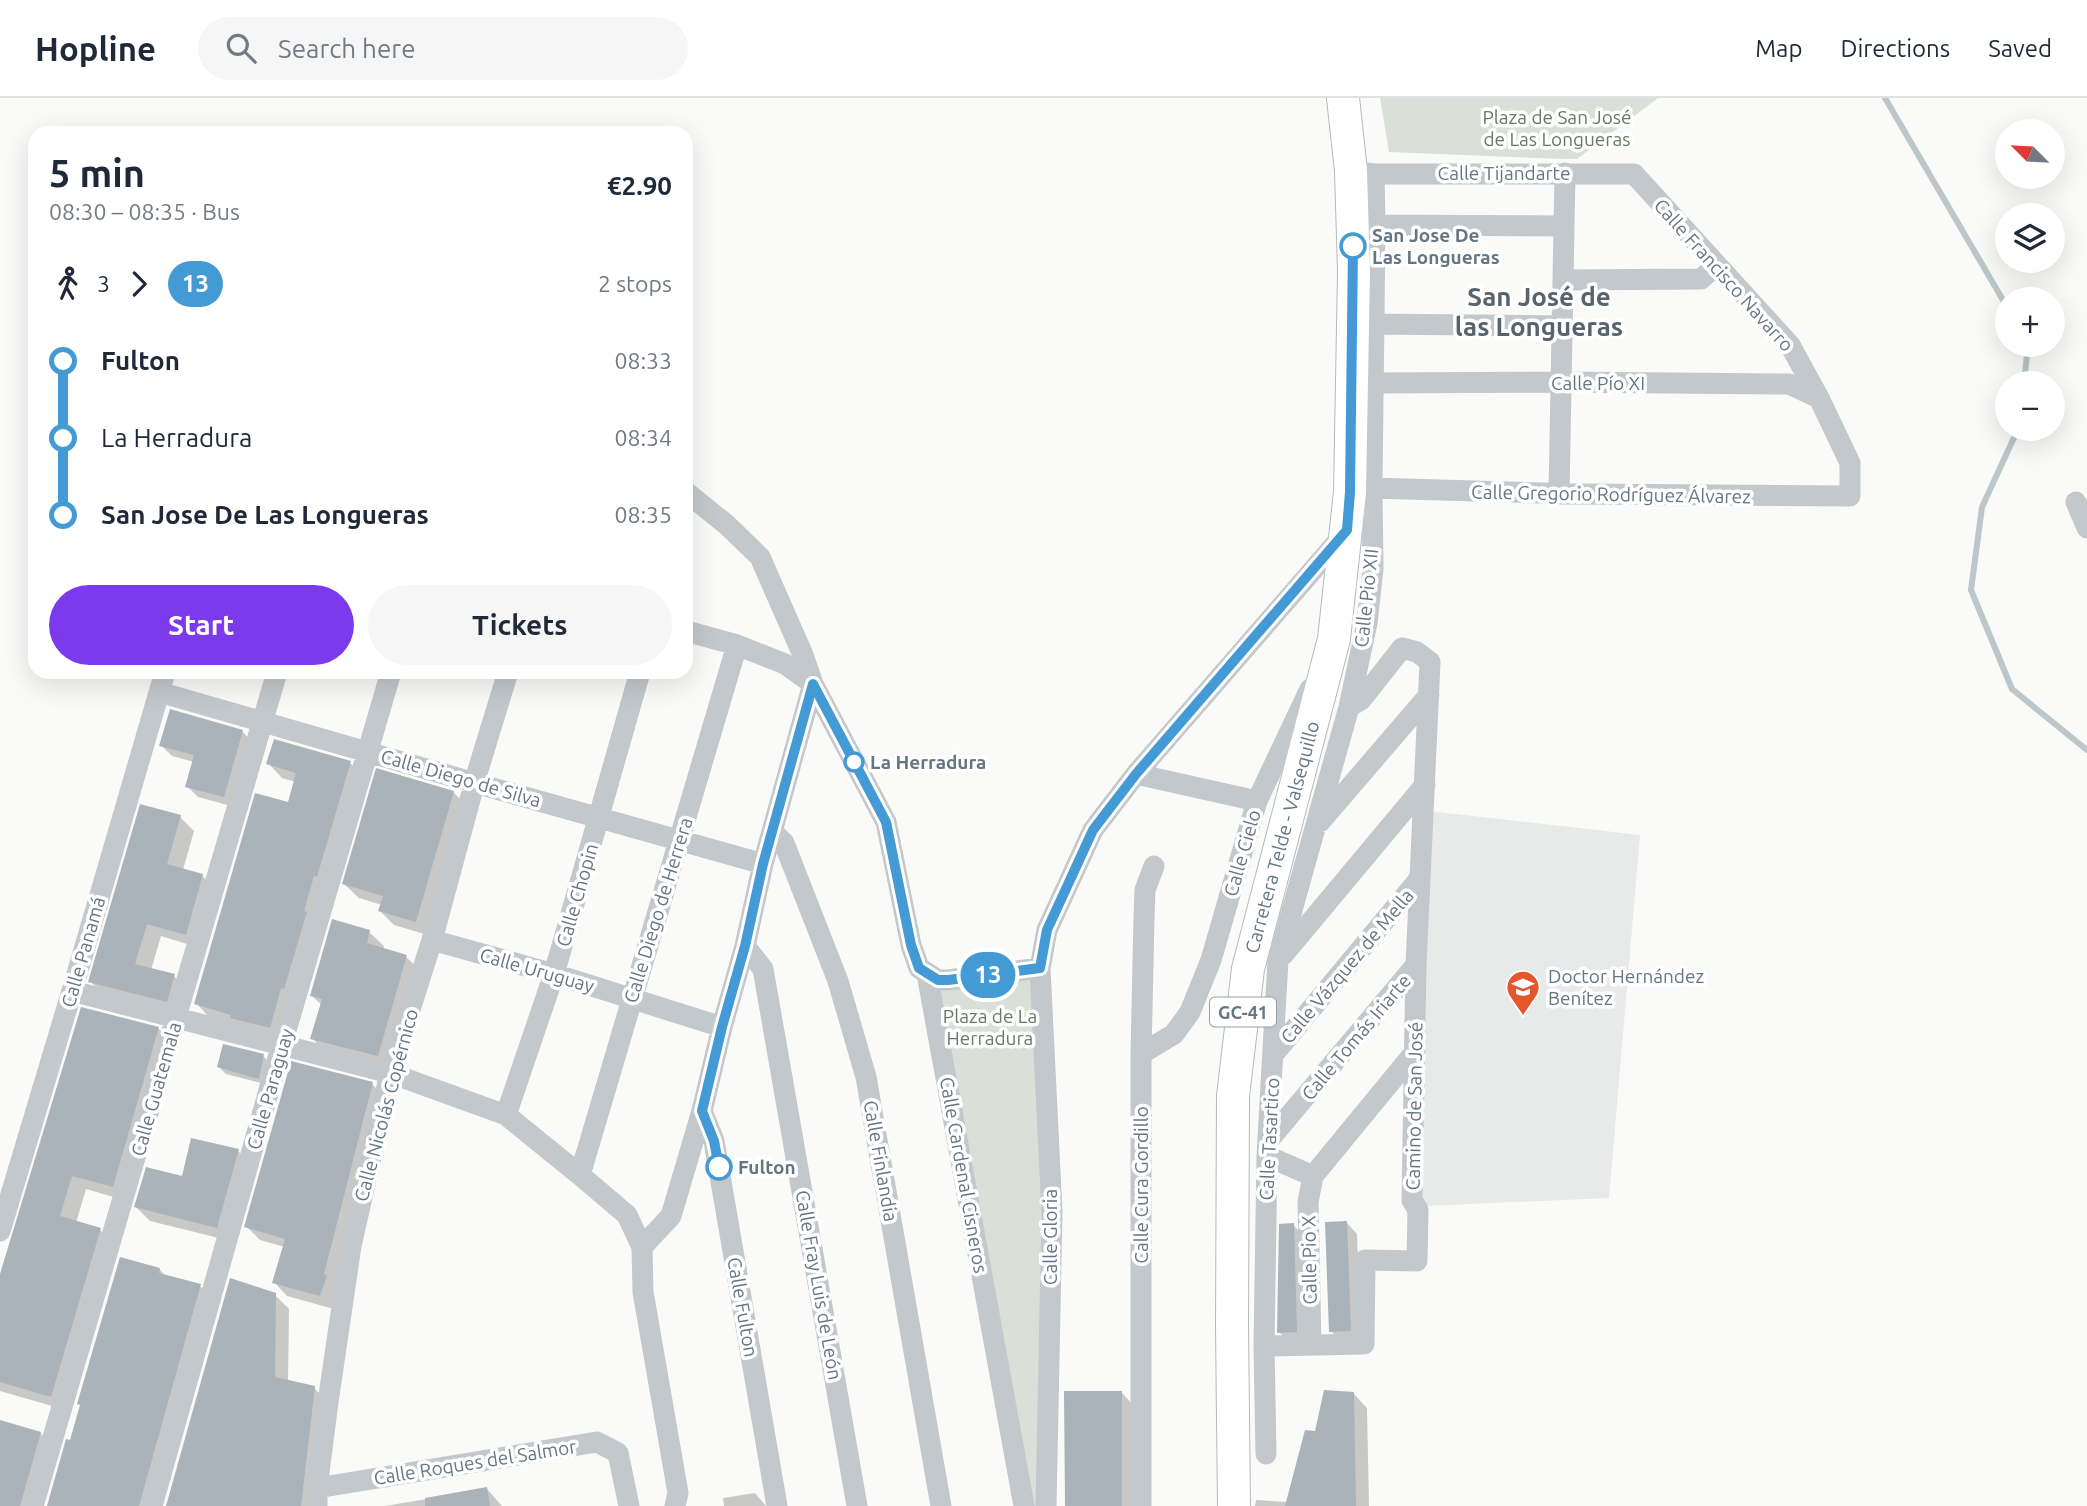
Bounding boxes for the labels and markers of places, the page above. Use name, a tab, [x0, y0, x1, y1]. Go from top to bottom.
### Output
place label: San Jose De Las Longueras	[1372, 224, 1500, 268]
marker: San Jose De Las Longueras	[1340, 233, 1366, 259]
place label: La Herradura	[870, 751, 986, 773]
marker: La Herradura	[844, 752, 864, 772]
place label: Doctor Hernández Benítez	[1548, 965, 1704, 1009]
school or university icon: Doctor Hernández Benítez	[1504, 968, 1542, 1017]
marker: Fulton	[706, 1154, 732, 1180]
place label: Fulton	[738, 1156, 796, 1178]

